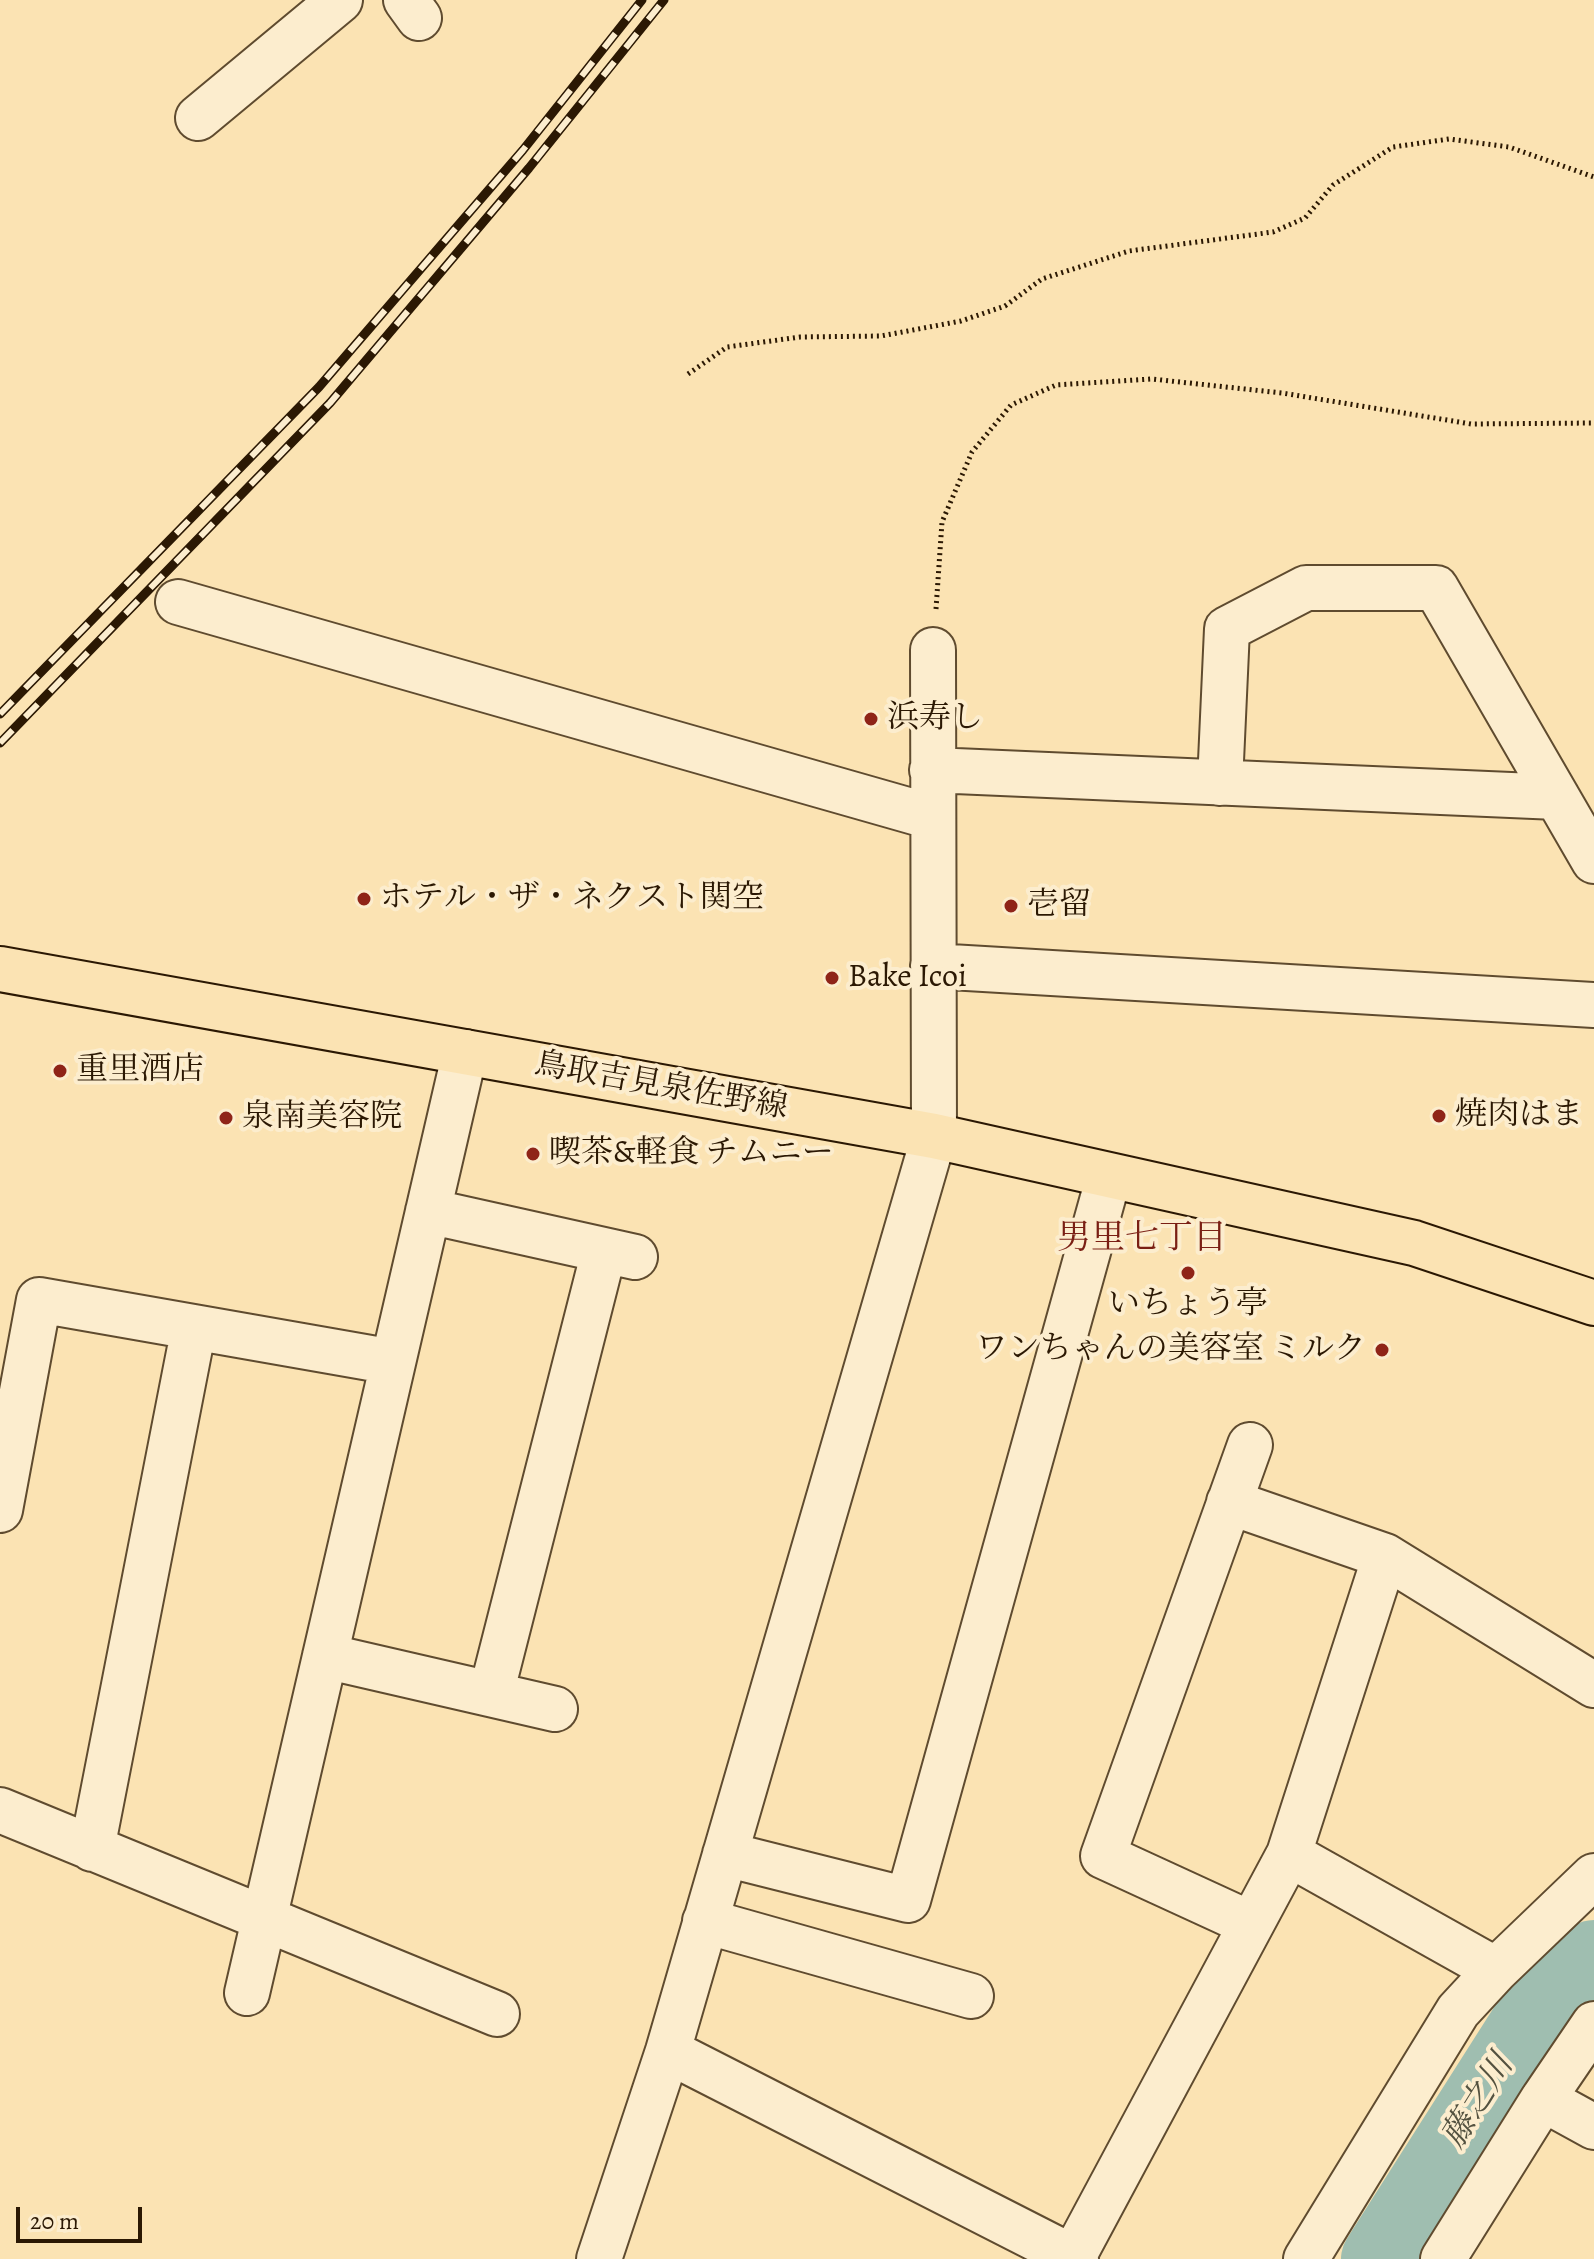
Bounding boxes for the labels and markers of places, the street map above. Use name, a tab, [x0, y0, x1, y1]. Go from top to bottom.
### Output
place label: 浜寿し	[887, 700, 983, 738]
marker: 浜寿し	[862, 710, 880, 728]
place label: ホテル・ザ・ネクスト関空	[380, 880, 764, 918]
place label: 壱留	[1027, 887, 1091, 925]
marker: ホテル・ザ・ネクスト関空	[355, 890, 373, 908]
marker: 壱留	[1002, 897, 1020, 915]
place label: Bake Icoi	[848, 959, 967, 997]
marker: Bake Icoi	[823, 969, 841, 987]
place label: 重里酒店	[76, 1052, 204, 1090]
marker: 重里酒店	[51, 1062, 69, 1080]
place label: 焼肉はま	[1455, 1097, 1583, 1135]
place label: 泉南美容院	[242, 1099, 402, 1137]
marker: 焼肉はま	[1430, 1107, 1448, 1125]
marker: 泉南美容院	[217, 1109, 235, 1127]
place label: 喫茶&軽食 チムニー	[549, 1135, 834, 1173]
marker: 喫茶&軽食 チムニー	[524, 1145, 542, 1163]
marker: いちょう亭	[1179, 1264, 1197, 1282]
place label: いちょう亭	[1108, 1286, 1268, 1324]
place label: ワンちゃんの美容室 ミルク	[976, 1331, 1366, 1369]
marker: ワンちゃんの美容室 ミルク	[1373, 1341, 1391, 1359]

